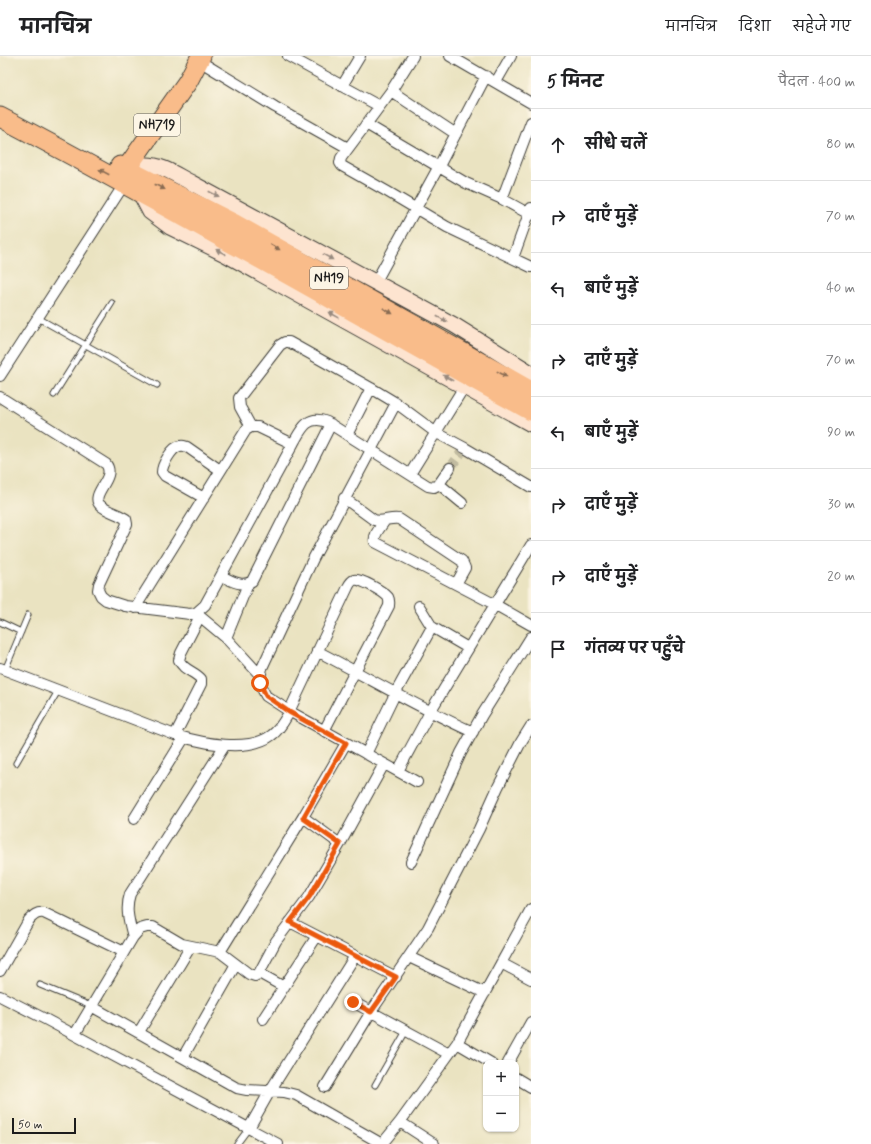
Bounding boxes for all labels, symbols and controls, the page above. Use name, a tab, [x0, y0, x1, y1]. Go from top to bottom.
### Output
text: मानचित्र	[20, 15, 91, 40]
text: मानचित्र	[666, 18, 717, 36]
text: दिशा	[739, 18, 771, 36]
text: सहेजे गए	[793, 18, 851, 36]
text: 5 मिनट	[547, 71, 603, 93]
text: पैदल · 400 m	[778, 74, 855, 91]
road number: NH719	[134, 114, 180, 136]
icon: ahead	[547, 134, 569, 156]
text: सीधे चलें	[585, 135, 647, 155]
text: 80 m	[826, 136, 855, 153]
one-way arrow	[98, 169, 110, 176]
one-way arrow	[155, 184, 166, 190]
one-way arrow	[208, 191, 219, 198]
icon: right	[547, 206, 569, 228]
text: दाएँ मुड़ें	[585, 207, 637, 227]
text: 70 m	[826, 208, 855, 225]
one-way arrow	[269, 244, 281, 251]
one-way arrow	[215, 249, 226, 255]
one-way arrow	[322, 253, 334, 260]
road number: NH19	[310, 267, 348, 289]
icon: left	[547, 278, 569, 300]
text: बाएँ मुड़ें	[585, 279, 638, 299]
text: 40 m	[826, 280, 855, 297]
one-way arrow	[383, 308, 394, 315]
one-way arrow	[328, 312, 340, 319]
one-way arrow	[436, 315, 448, 322]
icon: right	[547, 350, 569, 372]
text: दाएँ मुड़ें	[585, 351, 637, 371]
text: 70 m	[826, 352, 855, 369]
one-way arrow	[496, 371, 508, 378]
one-way arrow	[442, 375, 454, 382]
icon: left	[547, 422, 569, 444]
text: बाएँ मुड़ें	[585, 423, 638, 443]
text: 90 m	[827, 424, 855, 441]
icon: right	[547, 494, 569, 516]
text: दाएँ मुड़ें	[585, 495, 637, 515]
text: 30 m	[828, 496, 855, 513]
icon: right	[547, 566, 569, 588]
text: दाएँ मुड़ें	[585, 567, 637, 587]
text: 20 m	[827, 568, 855, 585]
icon: arrive	[547, 638, 569, 660]
text: गंतव्य पर पहुँचे	[585, 639, 684, 659]
route start	[251, 674, 269, 692]
route end	[344, 993, 362, 1011]
map controls	[483, 1060, 519, 1132]
button: +	[483, 1060, 519, 1096]
button: −	[483, 1096, 519, 1132]
scale bar	[12, 1116, 76, 1135]
text: 50 m	[18, 1118, 43, 1132]

